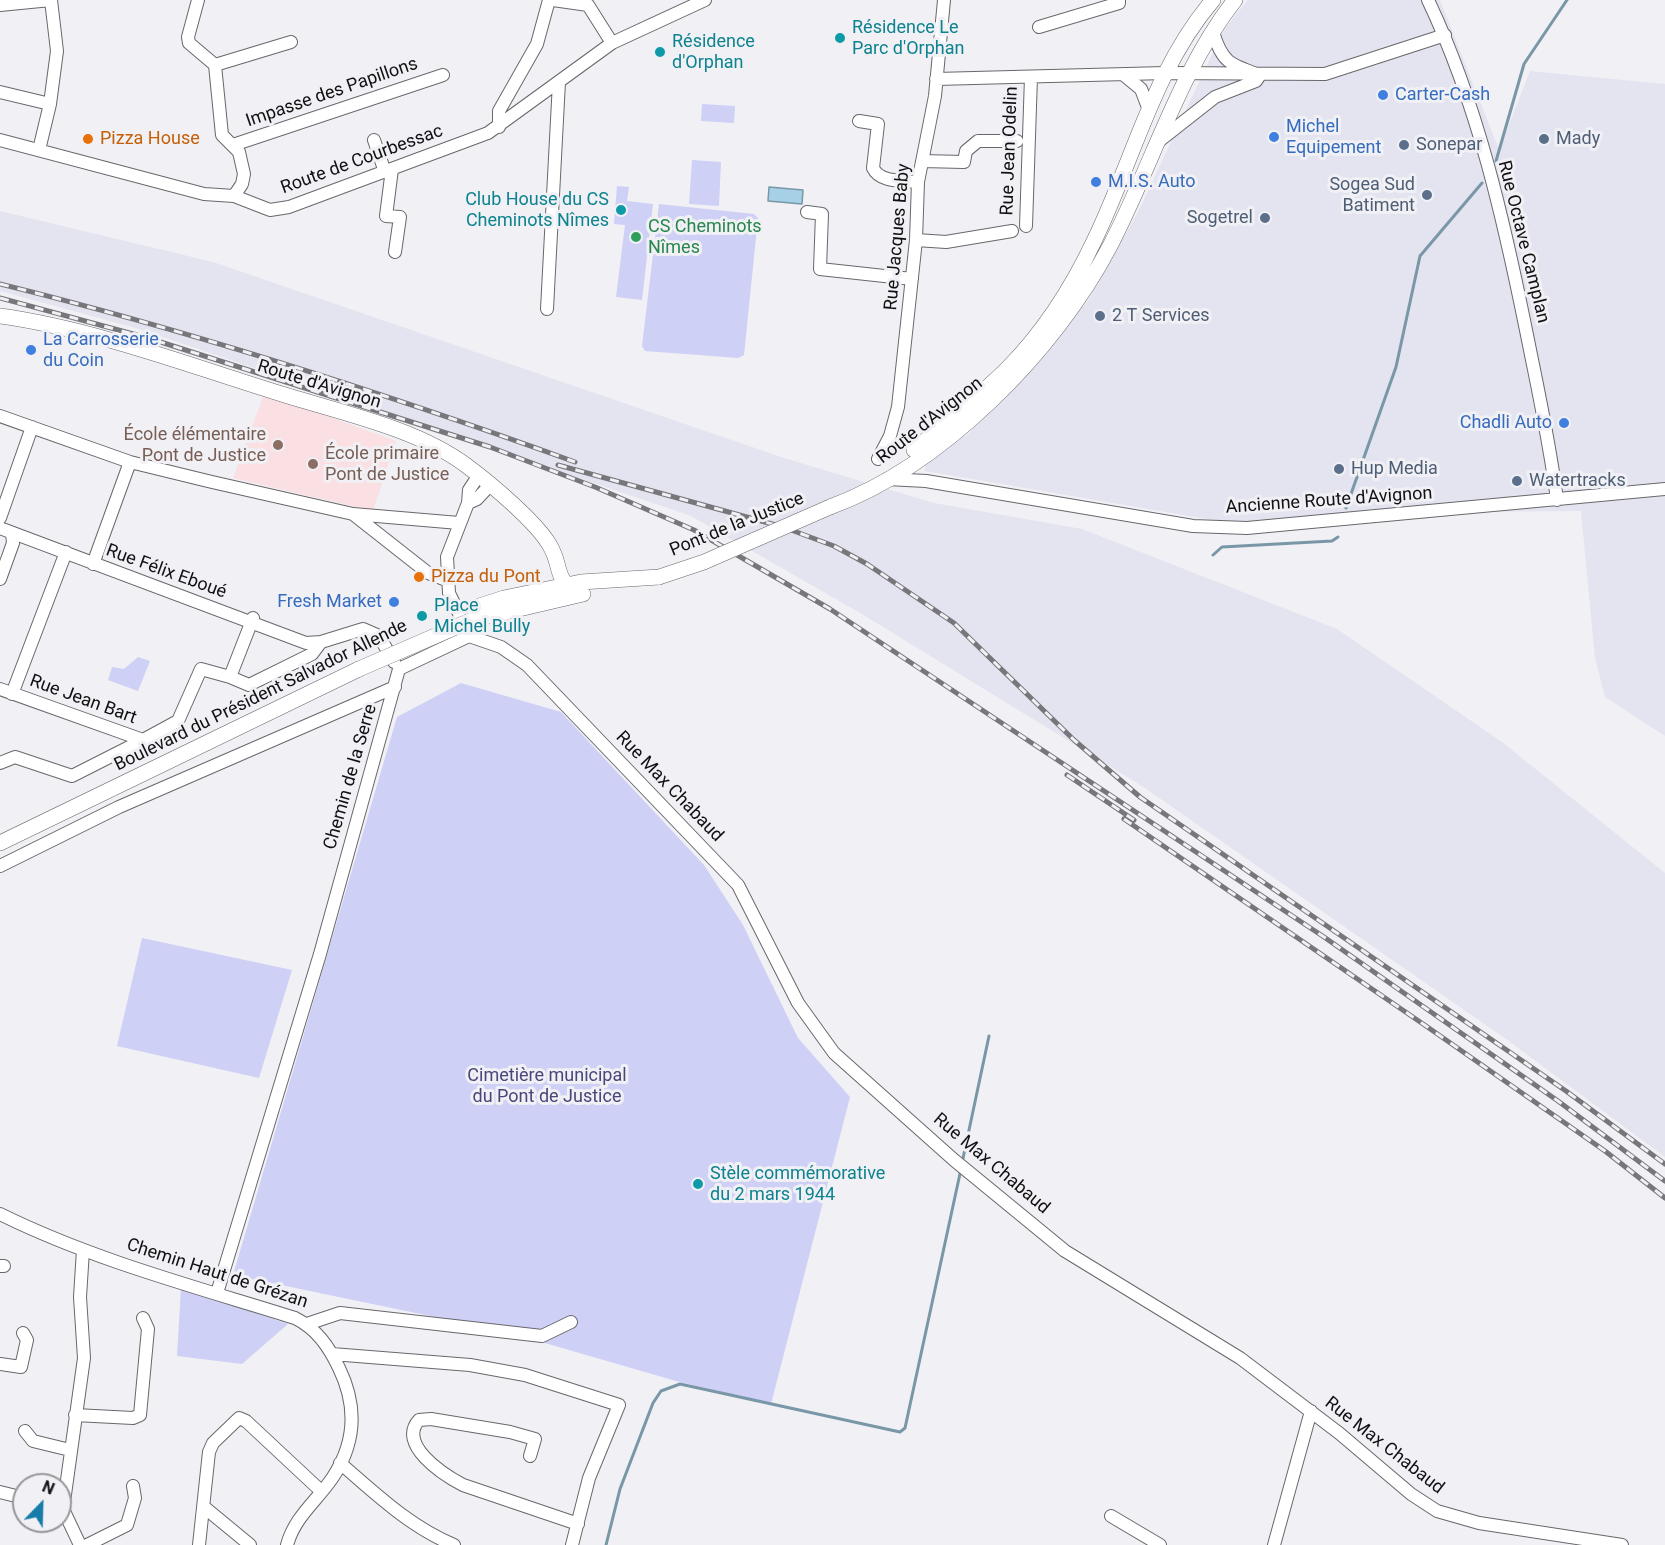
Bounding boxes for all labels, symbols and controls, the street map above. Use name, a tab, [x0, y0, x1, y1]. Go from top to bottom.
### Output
place label: Résidence Le Parc d'Orphan	[852, 17, 964, 60]
place label: Résidence d'Orphan	[672, 31, 755, 74]
marker: Résidence Le Parc d'Orphan	[833, 31, 847, 45]
marker: Résidence d'Orphan	[653, 45, 667, 59]
street label: Impasse des Papillons	[243, 53, 421, 133]
place label: Carter-Cash	[1395, 84, 1490, 106]
street label: Rue Jean Odelin	[997, 86, 1023, 216]
marker: Carter-Cash	[1376, 88, 1390, 102]
place label: Michel Equipement	[1286, 116, 1381, 158]
street label: Route de Courbessac	[278, 121, 446, 199]
place label: Pizza House	[100, 128, 200, 150]
place label: Mady	[1556, 128, 1600, 150]
marker: Michel Equipement	[1267, 130, 1281, 144]
marker: Pizza House	[81, 132, 95, 146]
marker: Mady	[1537, 132, 1551, 146]
place label: Sonepar	[1416, 134, 1482, 156]
marker: Sonepar	[1397, 138, 1411, 152]
street label: Rue Octave Camplan	[1492, 159, 1554, 325]
street label: Rue Jacques Baby	[881, 163, 915, 311]
place label: M.I.S. Auto	[1108, 171, 1196, 193]
place label: Sogea Sud Batiment	[1329, 174, 1415, 216]
marker: M.I.S. Auto	[1089, 175, 1103, 189]
marker: Sogea Sud Batiment	[1420, 188, 1434, 202]
place label: Club House du CS Cheminots Nîmes	[465, 189, 609, 232]
marker: Club House du CS Cheminots Nîmes	[614, 203, 628, 217]
place label: Sogetrel	[1187, 207, 1253, 229]
marker: Sogetrel	[1258, 211, 1272, 225]
place label: CS Cheminots Nîmes	[648, 216, 762, 258]
marker: CS Cheminots Nîmes	[629, 230, 643, 244]
place label: 2 T Services	[1112, 305, 1210, 327]
marker: 2 T Services	[1093, 309, 1107, 323]
place label: La Carrosserie du Coin	[43, 329, 159, 372]
marker: La Carrosserie du Coin	[24, 343, 38, 357]
street label: Route d'Avignon	[255, 356, 383, 414]
street label: Route d'Avignon	[873, 373, 987, 469]
place label: Chadli Auto	[1460, 412, 1552, 434]
marker: Chadli Auto	[1557, 416, 1571, 430]
place label: École élémentaire Pont de Justice	[124, 424, 266, 466]
marker: École élémentaire Pont de Justice	[271, 438, 285, 452]
place label: École primaire Pont de Justice	[325, 443, 449, 486]
marker: École primaire Pont de Justice	[306, 457, 320, 471]
place label: Hup Media	[1351, 458, 1438, 480]
marker: Hup Media	[1332, 462, 1346, 476]
place label: Watertracks	[1529, 470, 1626, 492]
marker: Watertracks	[1510, 474, 1524, 488]
street label: Ancienne Route d'Avignon	[1225, 483, 1433, 519]
street label: Pont de la Justice	[667, 488, 807, 562]
street label: Rue Félix Eboué	[103, 540, 229, 604]
place label: Pizza du Pont	[431, 566, 541, 588]
marker: Pizza du Pont	[412, 570, 426, 584]
place label: Fresh Market	[277, 591, 382, 613]
marker: Fresh Market	[387, 595, 401, 609]
place label: Place Michel Bully	[434, 595, 530, 638]
marker: Place Michel Bully	[415, 609, 429, 623]
street label: Boulevard du Président Salvador Allende	[111, 615, 411, 777]
street label: Rue Jean Bart	[27, 671, 139, 729]
street label: Chemin de la Serre	[320, 702, 382, 852]
street label: Rue Max Chabaud	[611, 727, 727, 847]
park label: Cimetière municipal du Pont de Justice	[467, 1065, 627, 1108]
street label: Rue Max Chabaud	[928, 1109, 1054, 1219]
place label: Stèle commémorative du 2 mars 1944	[710, 1163, 885, 1206]
marker: Stèle commémorative du 2 mars 1944	[691, 1177, 705, 1191]
street label: Chemin Haut de Grézan	[124, 1234, 310, 1314]
street label: Rue Max Chabaud	[1320, 1393, 1448, 1499]
north arrow	[12, 1473, 72, 1533]
text: N	[40, 1477, 57, 1499]

